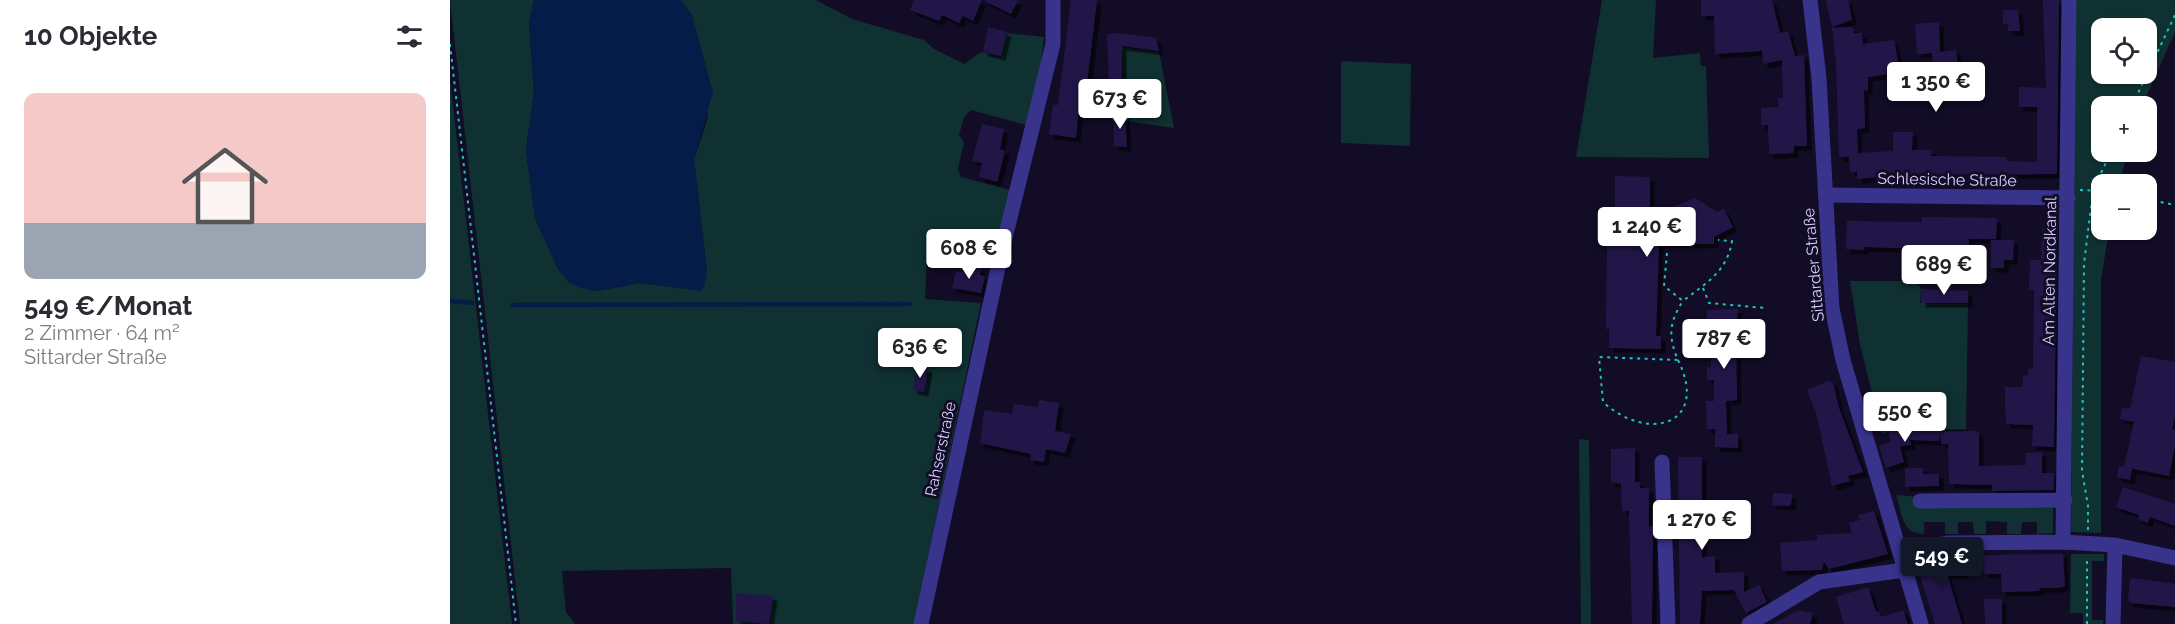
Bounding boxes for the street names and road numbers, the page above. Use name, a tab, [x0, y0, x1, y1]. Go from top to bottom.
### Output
street label: Schlesische Straße	[1877, 169, 2017, 190]
street label: Am Alten Nordkanal	[2039, 196, 2060, 346]
street label: Sittarder Straße	[1799, 207, 1828, 323]
street label: Rahserstraße	[921, 400, 960, 498]

